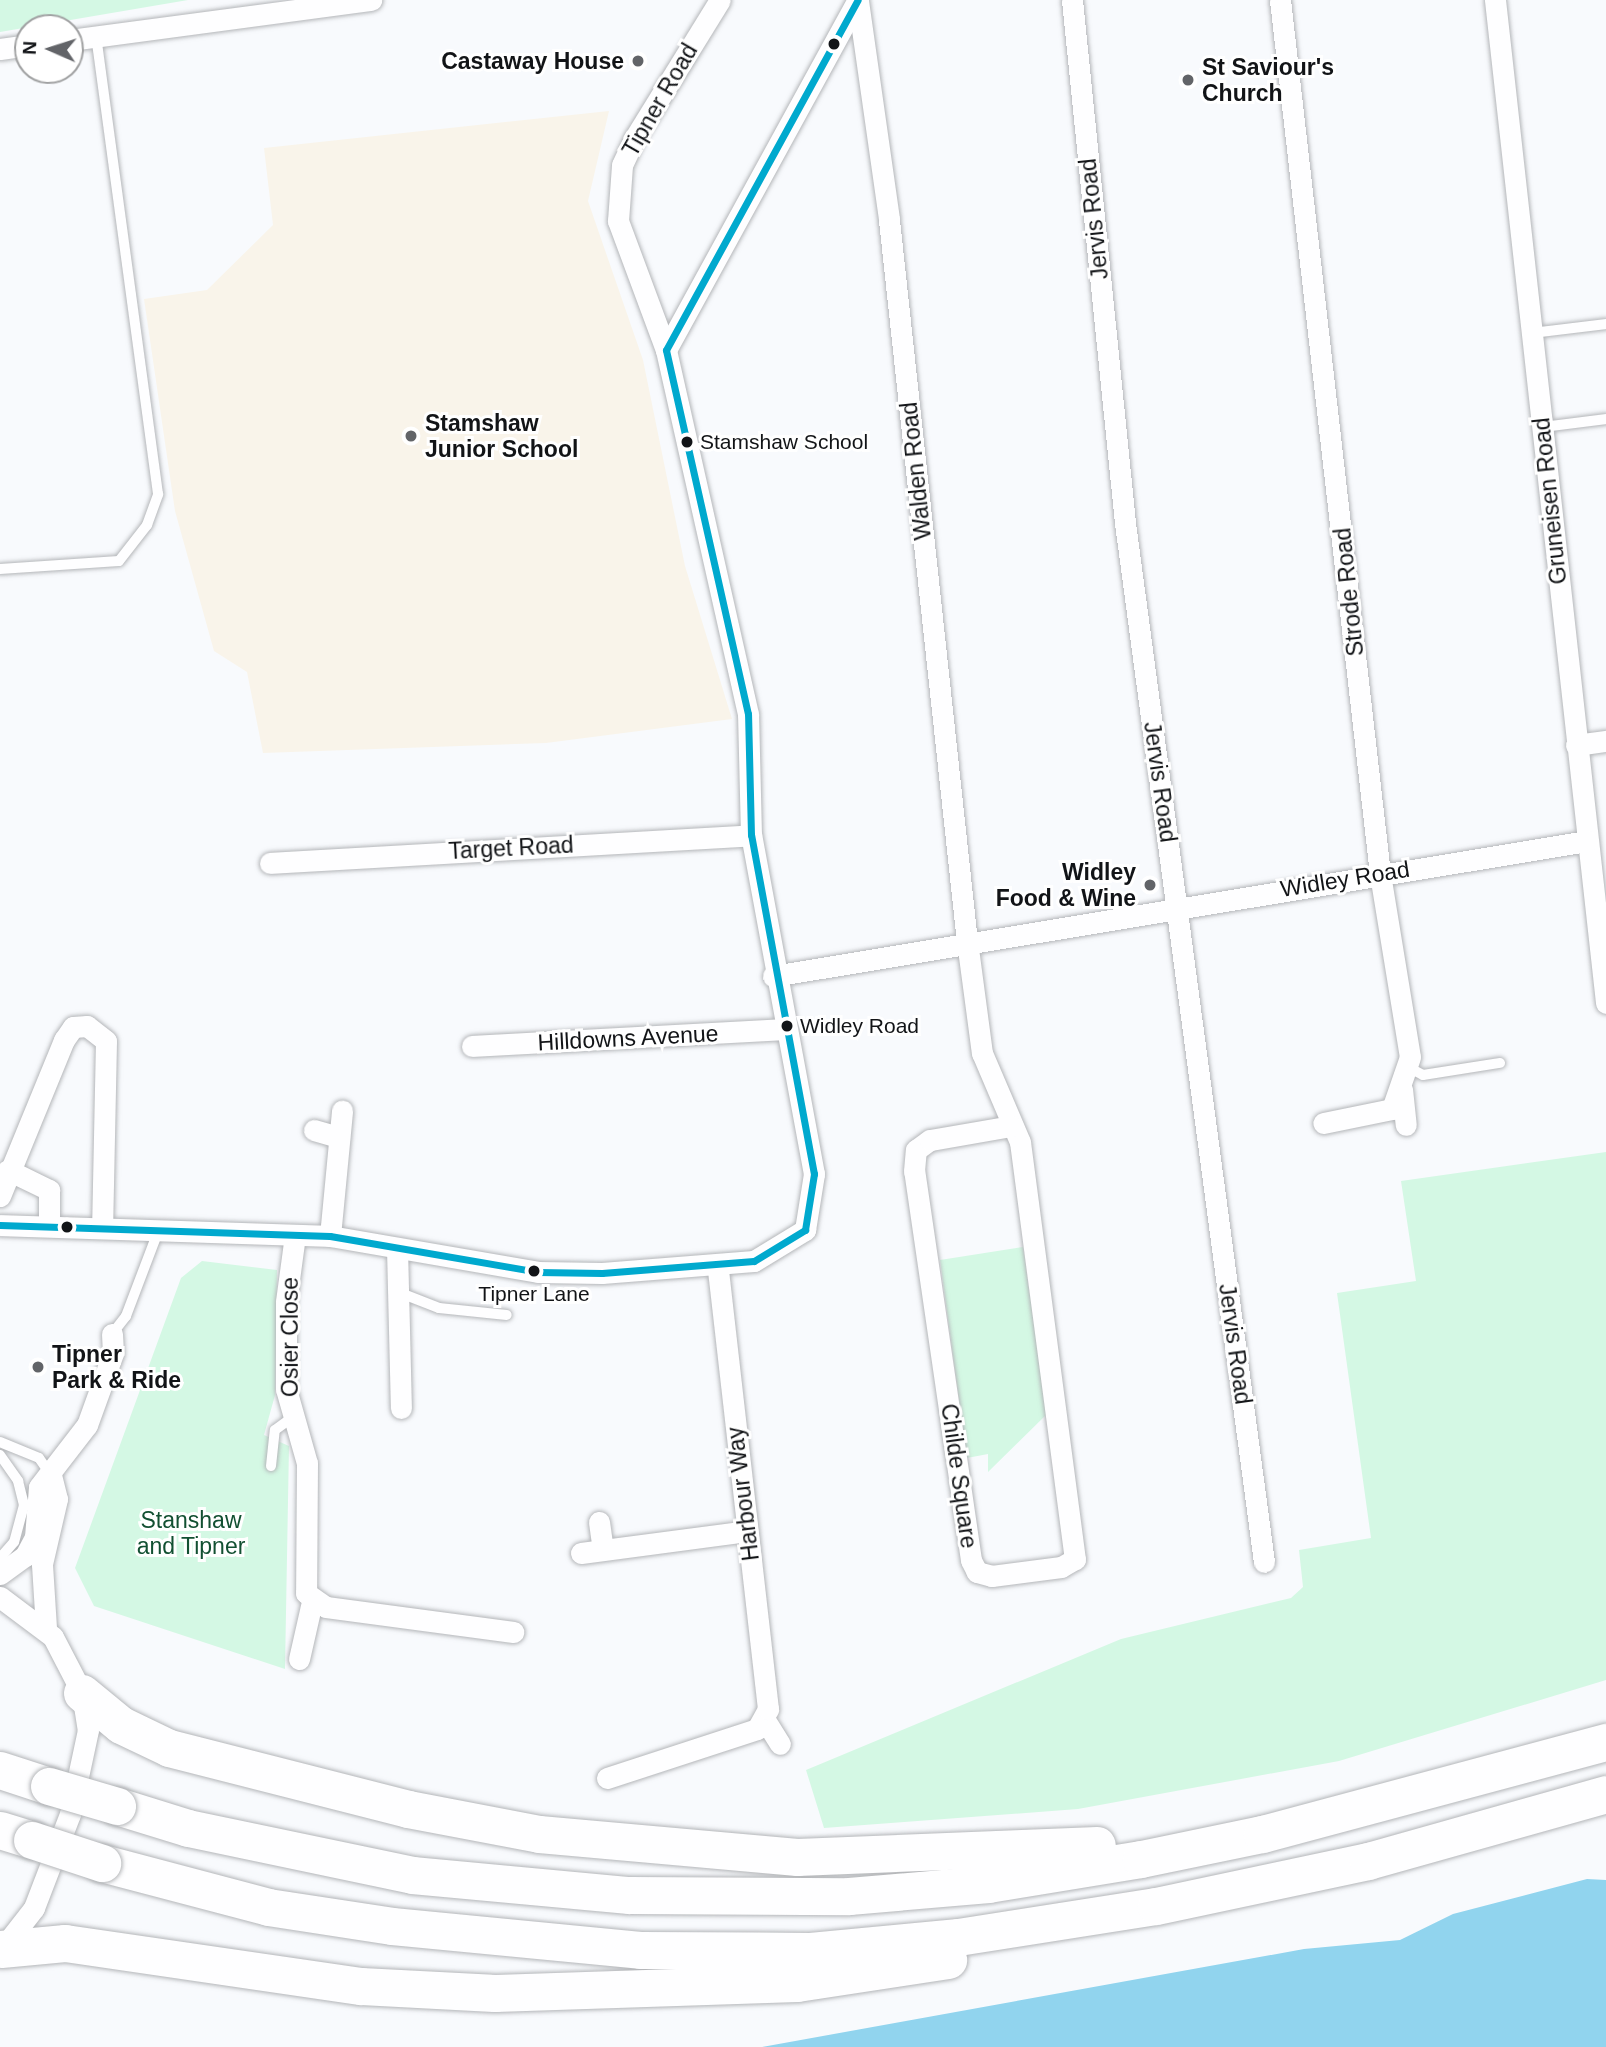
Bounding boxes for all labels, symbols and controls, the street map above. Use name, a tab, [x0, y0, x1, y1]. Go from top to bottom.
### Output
north arrow	[14, 14, 84, 84]
unlabelled marker	[827, 37, 841, 51]
street label: Tipner Road	[617, 39, 703, 161]
text: N	[19, 41, 40, 55]
place label: Castaway House	[441, 47, 624, 75]
marker: Castaway House	[630, 53, 646, 69]
place label: St Saviour's Church	[1202, 53, 1334, 107]
marker: St Saviour's Church	[1180, 72, 1196, 88]
street label: Jervis Road	[1074, 157, 1114, 281]
street label: Walden Road	[895, 401, 937, 541]
place label: Stamshaw Junior School	[425, 409, 578, 463]
street label: Gruneisen Road	[1528, 416, 1572, 586]
marker: Stamshaw Junior School	[403, 428, 419, 444]
place label: Stamshaw School	[700, 429, 868, 455]
marker: Stamshaw School	[680, 435, 694, 449]
street label: Strode Road	[1329, 526, 1369, 658]
street label: Jervis Road	[1138, 720, 1182, 844]
street label: Target Road	[448, 831, 574, 865]
street label: Widley Road	[1278, 855, 1412, 903]
place label: Widley Food & Wine	[996, 858, 1136, 912]
marker: Widley Food & Wine	[1142, 877, 1158, 893]
place label: Widley Road	[800, 1013, 919, 1039]
street label: Hilldowns Avenue	[536, 1019, 720, 1057]
marker: Widley Road	[780, 1019, 794, 1033]
unlabelled marker	[60, 1220, 74, 1234]
marker: Tipner Lane	[527, 1264, 541, 1278]
street label: Osier Close	[276, 1277, 304, 1397]
place label: Tipner Lane	[478, 1281, 590, 1307]
street label: Jervis Road	[1213, 1282, 1257, 1406]
place label: Tipner Park & Ride	[52, 1340, 181, 1394]
marker: Tipner Park & Ride	[30, 1359, 46, 1375]
street label: Childe Square	[935, 1402, 983, 1550]
street label: Harbour Way	[721, 1426, 765, 1562]
park label: Stanshaw and Tipner	[136, 1506, 246, 1560]

